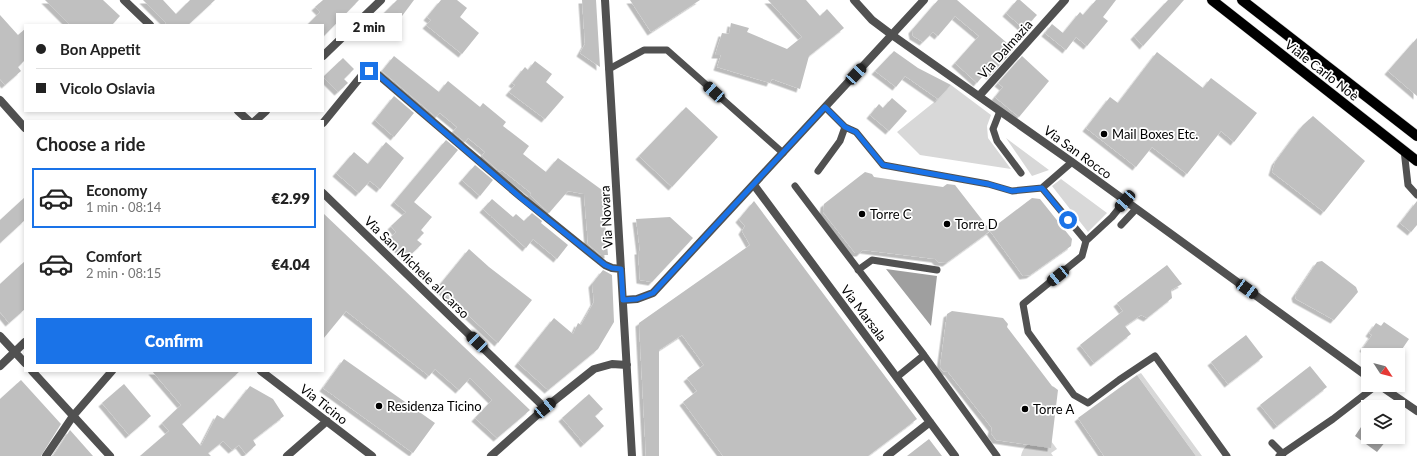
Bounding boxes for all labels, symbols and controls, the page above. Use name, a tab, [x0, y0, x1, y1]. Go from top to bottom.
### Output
callout: 2 min	[336, 13, 402, 41]
street label: Via Dalmazia	[974, 16, 1036, 82]
text: 2 min	[353, 19, 385, 35]
street label: Viale Carlo Noè	[1282, 36, 1362, 104]
text: Bon Appetit	[60, 40, 141, 58]
car	[843, 61, 869, 87]
route end	[360, 62, 378, 80]
text: Vicolo Oslavia	[60, 79, 155, 97]
car	[701, 80, 727, 104]
street label: Via San Rocco	[1041, 122, 1115, 182]
place label: Mail Boxes Etc.	[1112, 126, 1198, 142]
marker: Mail Boxes Etc.	[1099, 129, 1109, 139]
text: Choose a ride	[36, 133, 145, 155]
icon: car	[38, 180, 74, 216]
text: Economy	[86, 181, 147, 199]
street label: Via Novara	[596, 185, 616, 249]
car	[1113, 188, 1137, 214]
text: €2.99	[272, 189, 310, 207]
text: 1 min · 08:14	[86, 199, 161, 215]
place label: Torre C	[870, 206, 912, 222]
marker: Torre C	[857, 209, 867, 219]
route start	[1059, 211, 1077, 229]
street label: Via San Michele al Carso	[361, 213, 473, 321]
place label: Torre D	[955, 216, 998, 232]
marker: Torre D	[942, 219, 952, 229]
icon: car	[38, 246, 74, 282]
text: Comfort	[86, 247, 142, 265]
text: €4.04	[272, 255, 310, 273]
car	[1045, 264, 1071, 288]
text: 2 min · 08:15	[86, 265, 161, 281]
car	[1234, 277, 1260, 301]
street label: Via Marsala	[838, 282, 890, 344]
button: Confirm	[36, 318, 312, 364]
car	[464, 329, 490, 355]
north arrow	[1361, 348, 1405, 392]
map controls	[1361, 348, 1405, 444]
street label: Via Ticino	[297, 380, 351, 428]
car	[532, 396, 558, 420]
place label: Residenza Ticino	[387, 398, 482, 414]
button: layers	[1361, 400, 1405, 444]
marker: Residenza Ticino	[374, 401, 384, 411]
place label: Torre A	[1033, 401, 1074, 417]
marker: Torre A	[1020, 404, 1030, 414]

